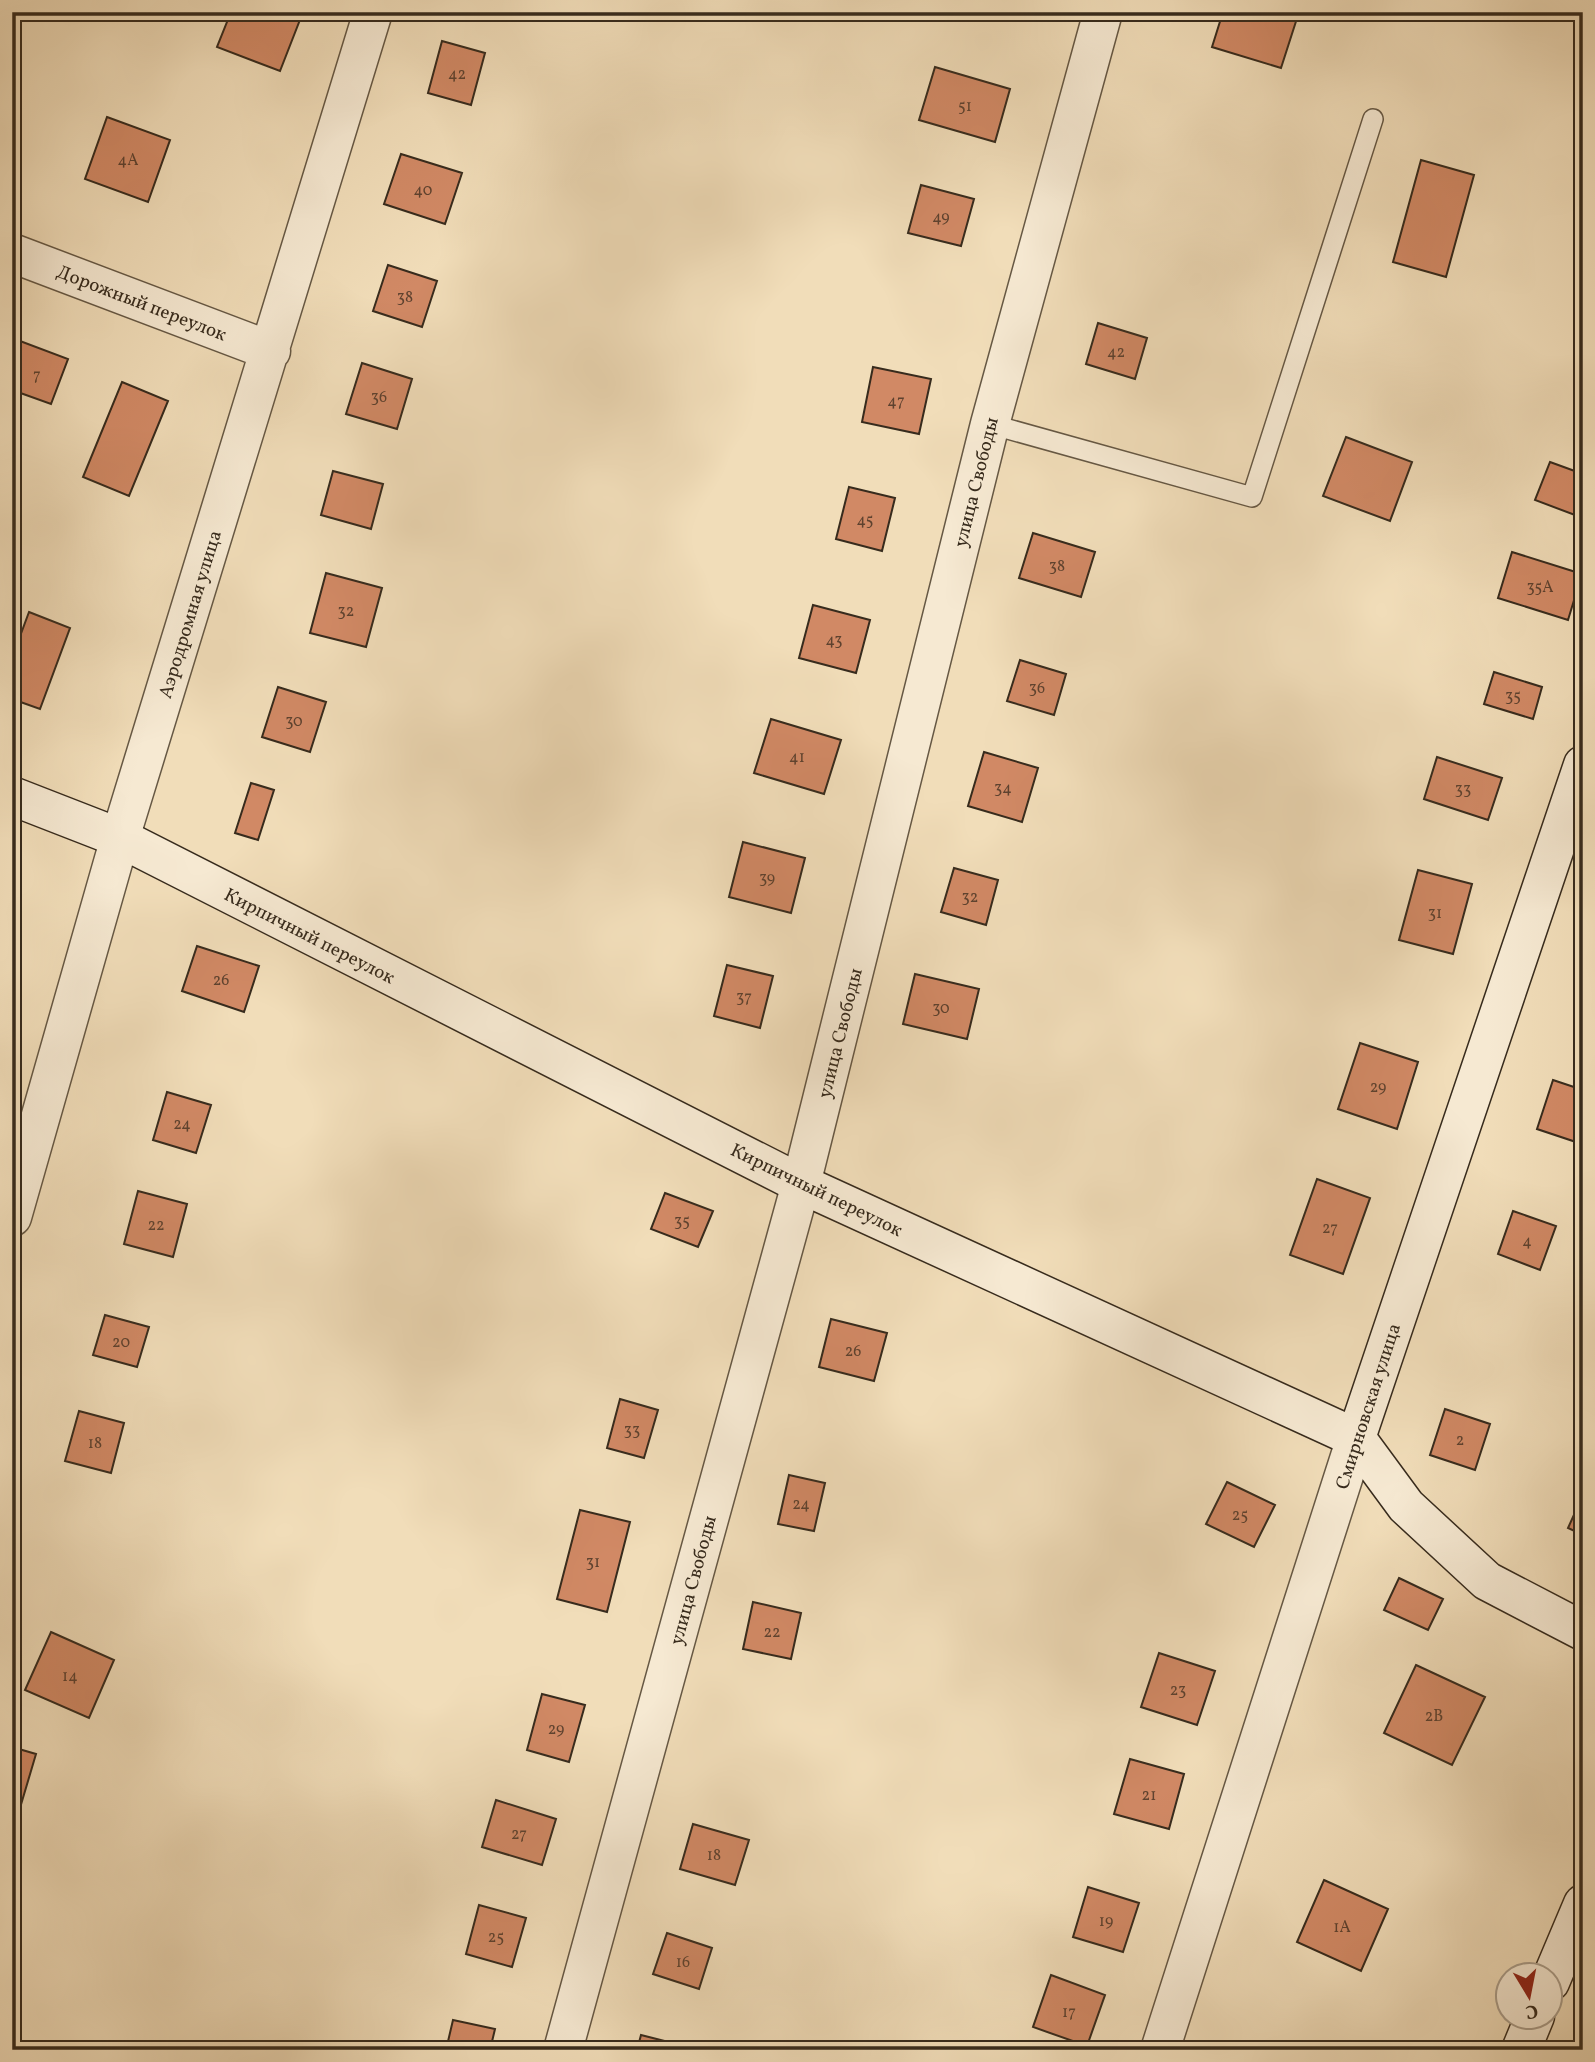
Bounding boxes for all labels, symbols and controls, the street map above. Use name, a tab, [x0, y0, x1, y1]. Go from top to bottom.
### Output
house number: 42	[448, 64, 466, 86]
house number: 51	[958, 96, 972, 118]
house number: 4А	[118, 150, 138, 172]
house number: 40	[414, 180, 432, 202]
house number: 49	[932, 207, 950, 229]
street label: Дорожный переулок	[53, 259, 230, 348]
house number: 38	[397, 287, 413, 309]
house number: 42	[1107, 342, 1125, 364]
house number: 7	[33, 365, 41, 387]
house number: 36	[371, 387, 387, 409]
house number: 47	[887, 391, 905, 413]
street label: улица Свободы	[948, 415, 1006, 550]
house number: 45	[857, 510, 873, 532]
street label: Аэродромная улица	[153, 527, 229, 702]
house number: 38	[1049, 556, 1065, 578]
house number: 35А	[1526, 577, 1554, 599]
house number: 32	[338, 601, 354, 623]
house number: 43	[825, 630, 843, 652]
house number: 36	[1029, 678, 1045, 700]
house number: 35	[1505, 686, 1521, 708]
house number: 30	[285, 711, 303, 733]
house number: 41	[789, 747, 805, 769]
house number: 34	[994, 778, 1012, 800]
house number: 33	[1455, 779, 1471, 801]
house number: 39	[759, 868, 775, 890]
street label: Кирпичный переулок	[219, 882, 399, 991]
house number: 32	[962, 887, 978, 909]
house number: 31	[1428, 903, 1442, 925]
street label: улица Свободы	[812, 966, 870, 1101]
house number: 26	[213, 970, 229, 992]
house number: 37	[736, 987, 752, 1009]
house number: 30	[932, 998, 950, 1020]
house number: 29	[1370, 1077, 1386, 1099]
house number: 24	[173, 1114, 191, 1136]
street label: Кирпичный переулок	[726, 1138, 907, 1244]
house number: 35	[674, 1211, 690, 1233]
house number: 22	[147, 1215, 165, 1237]
house number: 27	[1322, 1218, 1338, 1240]
house number: 4	[1522, 1231, 1532, 1253]
street label: Смирновская улица	[1330, 1320, 1408, 1493]
house number: 20	[112, 1332, 130, 1354]
house number: 26	[845, 1341, 861, 1363]
house number: 33	[624, 1420, 640, 1442]
house number: 2	[1456, 1430, 1464, 1452]
house number: 18	[88, 1433, 102, 1455]
house number: 24	[792, 1494, 810, 1516]
house number: 25	[1232, 1505, 1248, 1527]
street label: улица Свободы	[664, 1513, 724, 1648]
house number: 31	[586, 1552, 600, 1574]
house number: 22	[763, 1622, 781, 1644]
house number: 14	[62, 1666, 78, 1688]
house number: 23	[1170, 1680, 1186, 1702]
house number: 2В	[1425, 1706, 1443, 1728]
house number: 29	[548, 1719, 564, 1741]
house number: 21	[1142, 1785, 1156, 1807]
house number: 27	[511, 1824, 527, 1846]
house number: 18	[707, 1845, 721, 1867]
house number: 19	[1099, 1911, 1113, 1933]
house number: 1А	[1333, 1917, 1351, 1939]
house number: 25	[488, 1927, 504, 1949]
house number: 16	[676, 1952, 690, 1974]
north arrow	[1494, 1960, 1564, 2030]
text: С	[1523, 1997, 1540, 2025]
house number: 17	[1062, 2002, 1076, 2024]

